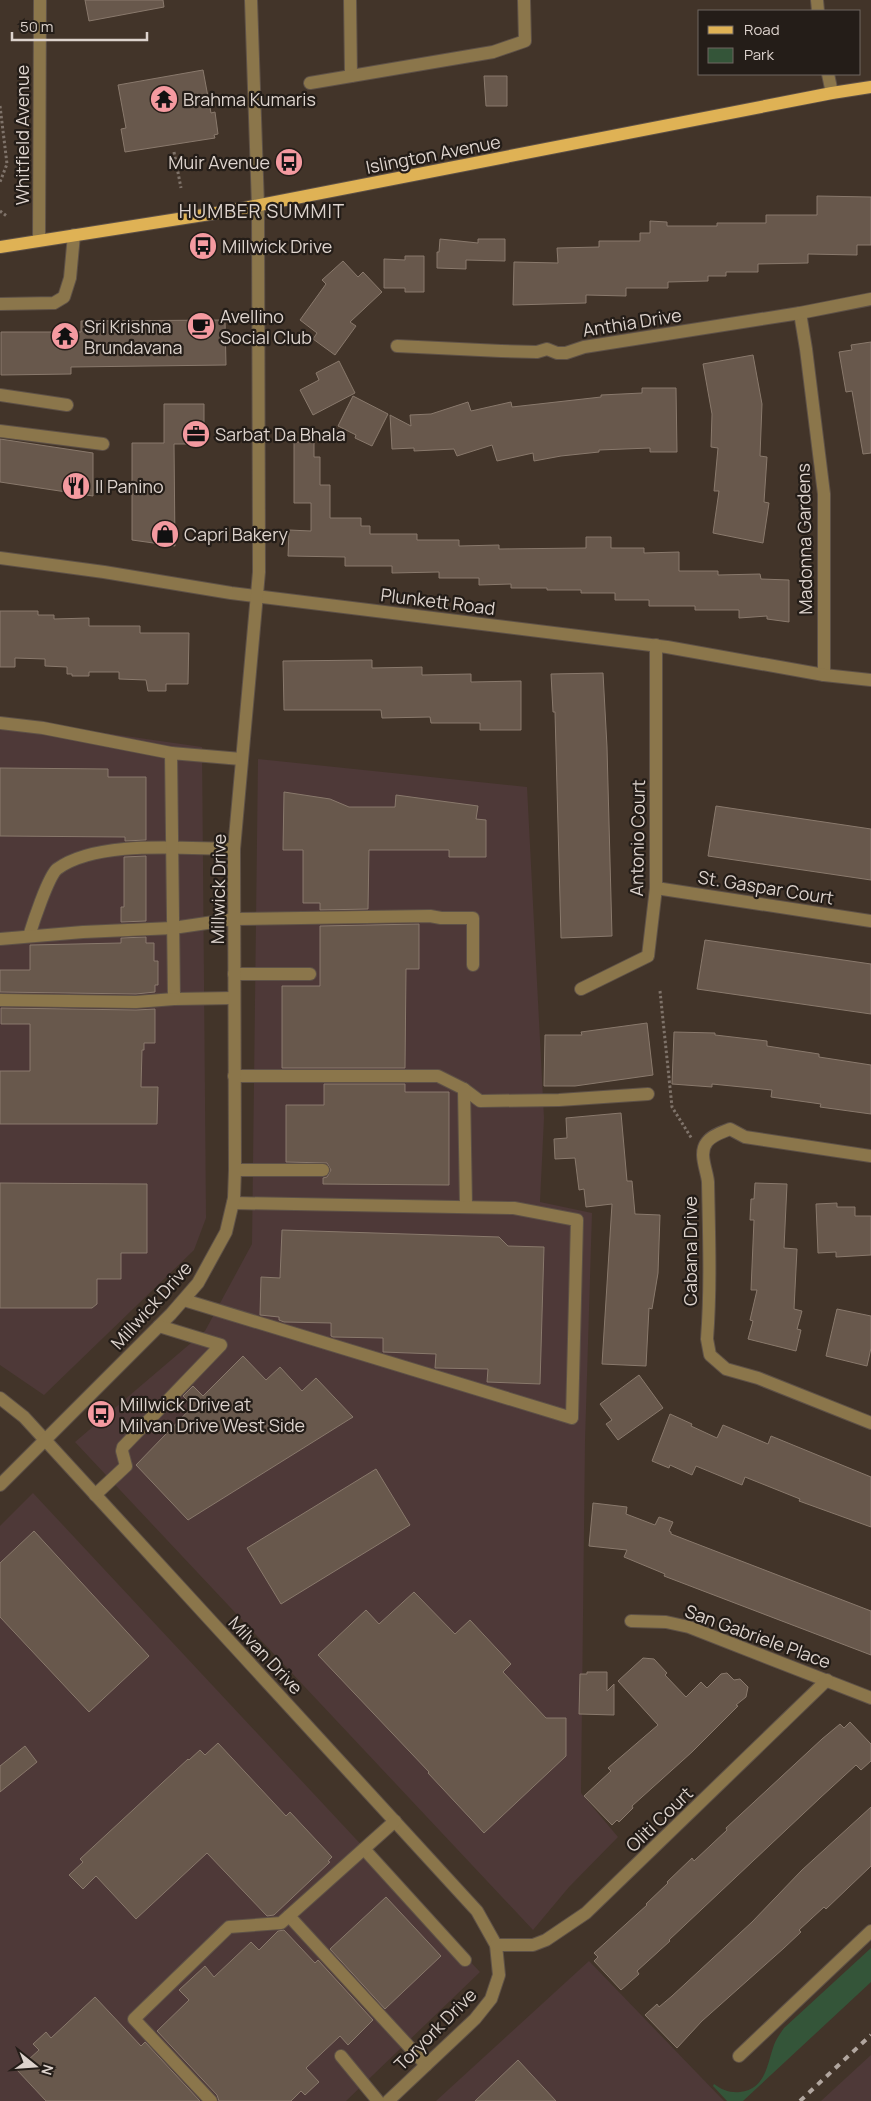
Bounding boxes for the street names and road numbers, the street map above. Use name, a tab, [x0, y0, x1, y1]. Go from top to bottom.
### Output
street label: Whitfield Avenue	[10, 65, 34, 205]
street label: Islington Avenue	[364, 129, 502, 179]
street label: Anthia Drive	[581, 302, 683, 342]
street label: Madonna Gardens	[791, 463, 817, 615]
street label: Plunkett Road	[379, 582, 497, 620]
street label: Antonio Court	[624, 779, 650, 897]
street label: Millwick Drive	[205, 834, 231, 944]
street label: St. Gaspar Court	[696, 864, 836, 910]
street label: Cabana Drive	[678, 1196, 702, 1306]
street label: Millwick Drive	[105, 1256, 197, 1354]
street label: San Gabriele Place	[682, 1598, 834, 1674]
street label: Milvan Drive	[224, 1611, 308, 1699]
street label: Oliti Court	[620, 1781, 698, 1857]
street label: Toryork Drive	[389, 1983, 481, 2075]

